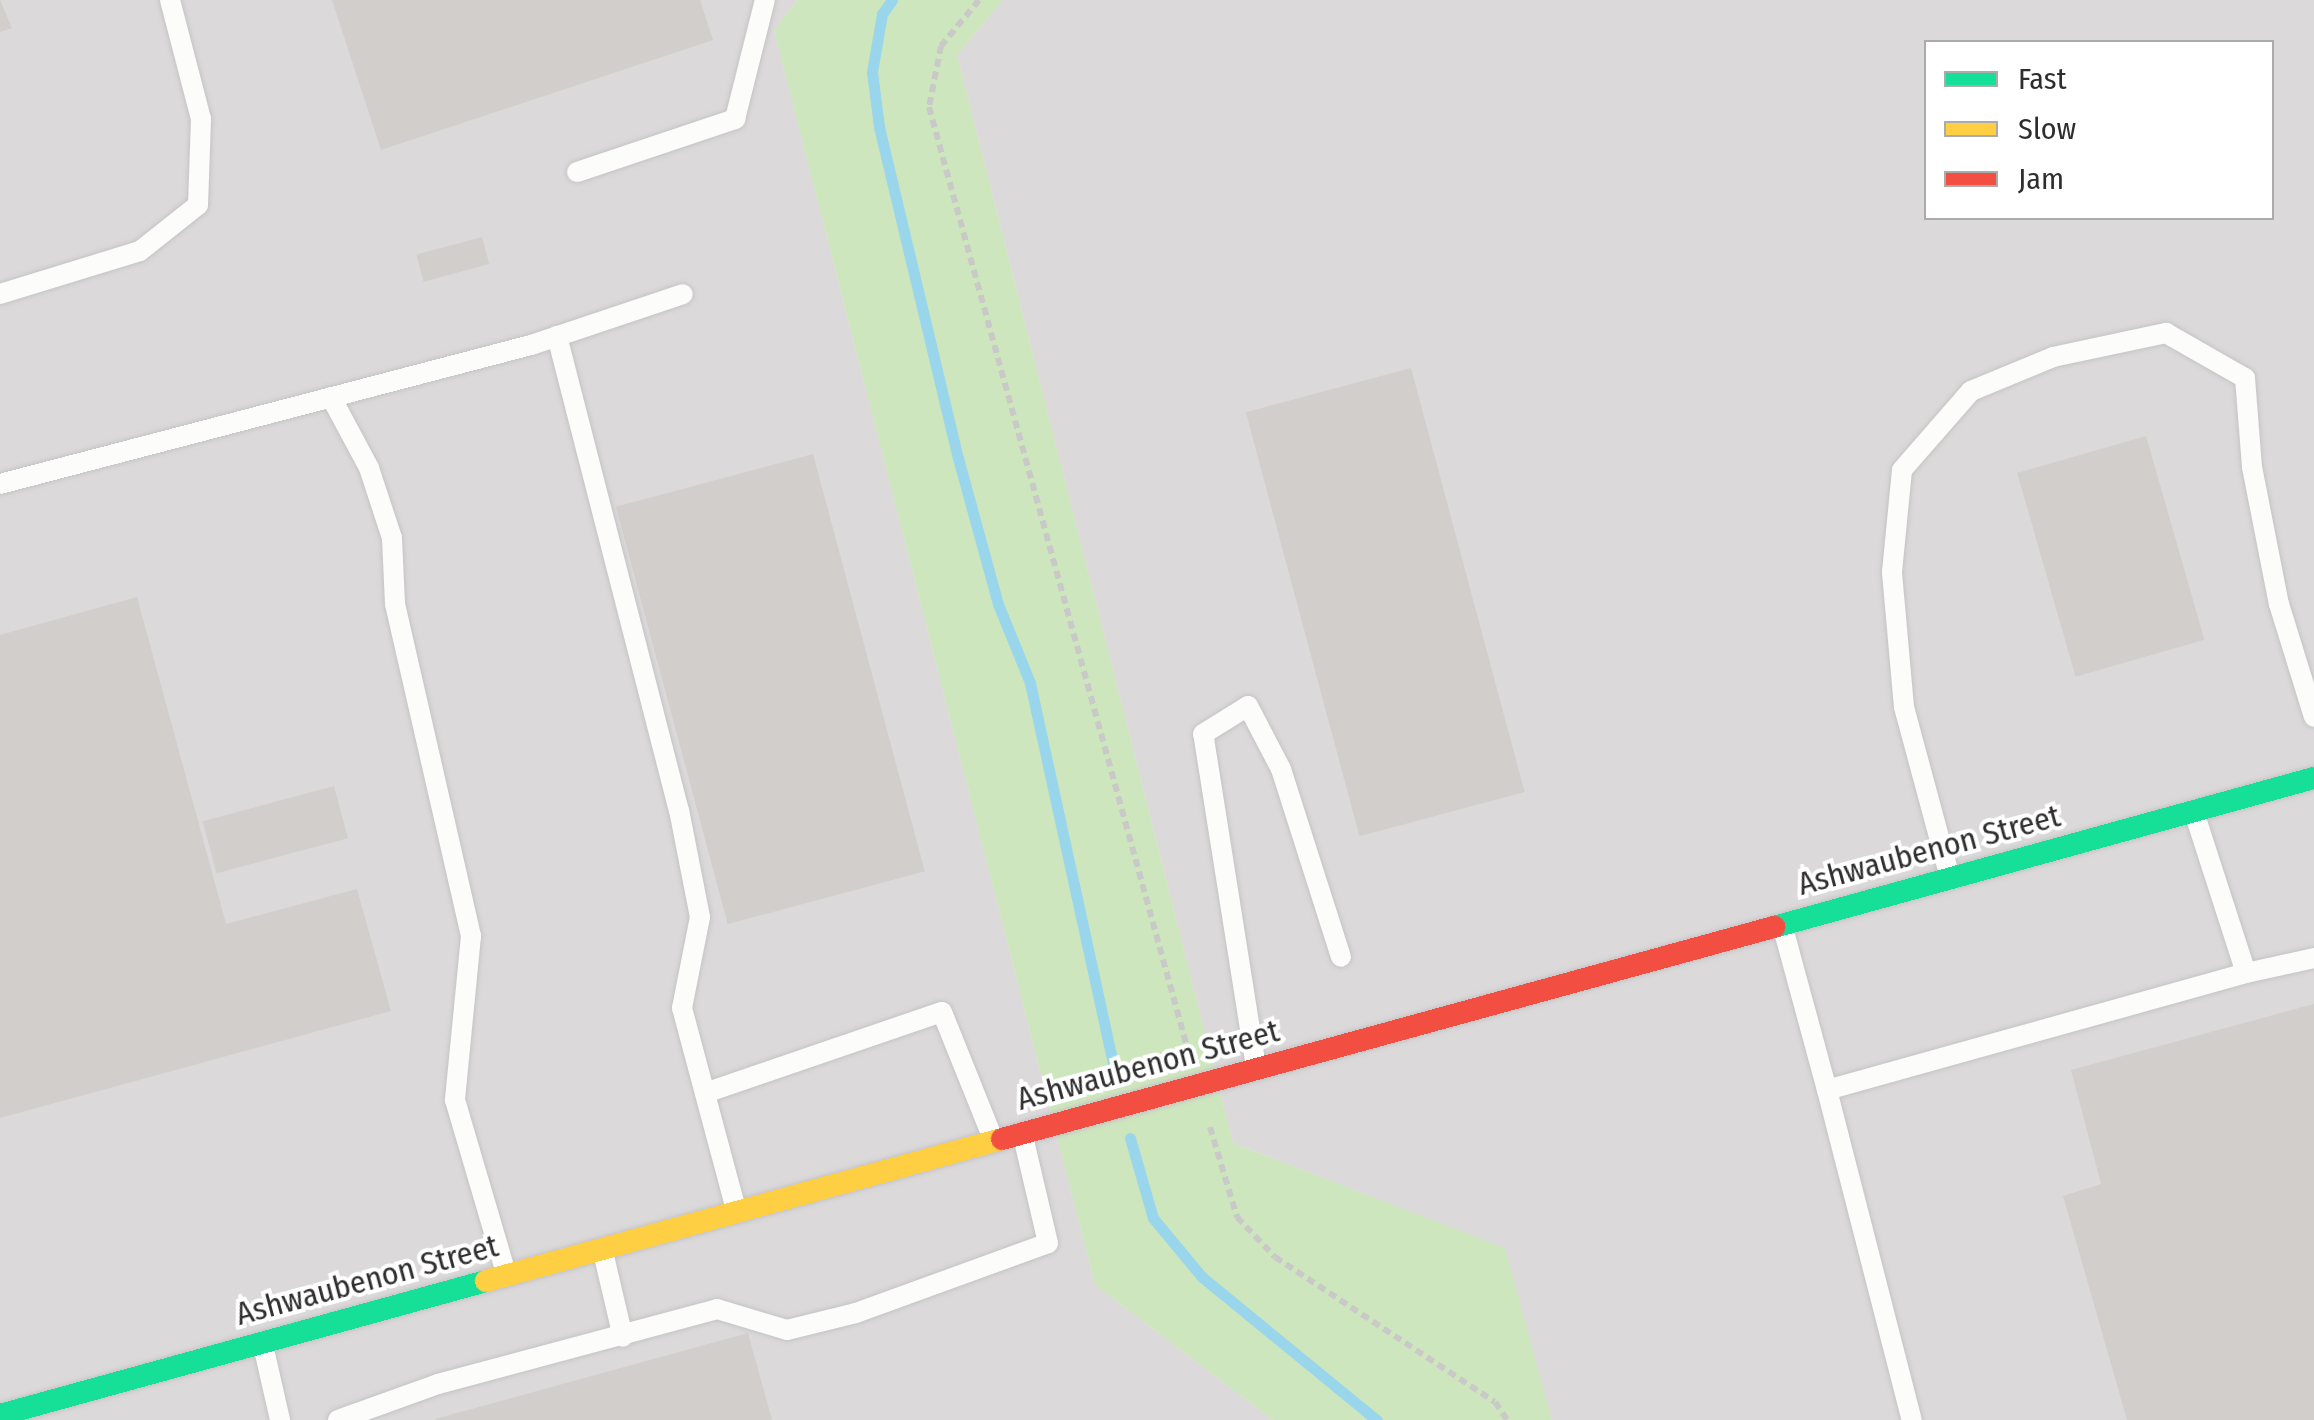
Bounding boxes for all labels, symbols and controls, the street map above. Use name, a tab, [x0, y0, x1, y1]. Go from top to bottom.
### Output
legend	[1924, 40, 2274, 220]
text: Fast	[2018, 61, 2066, 97]
text: Slow	[2018, 111, 2076, 147]
text: Jam	[2018, 161, 2064, 197]
street label: Ashwaubenon Street	[1794, 797, 2064, 903]
street label: Ashwaubenon Street	[1013, 1012, 1283, 1118]
street label: Ashwaubenon Street	[232, 1227, 502, 1333]

